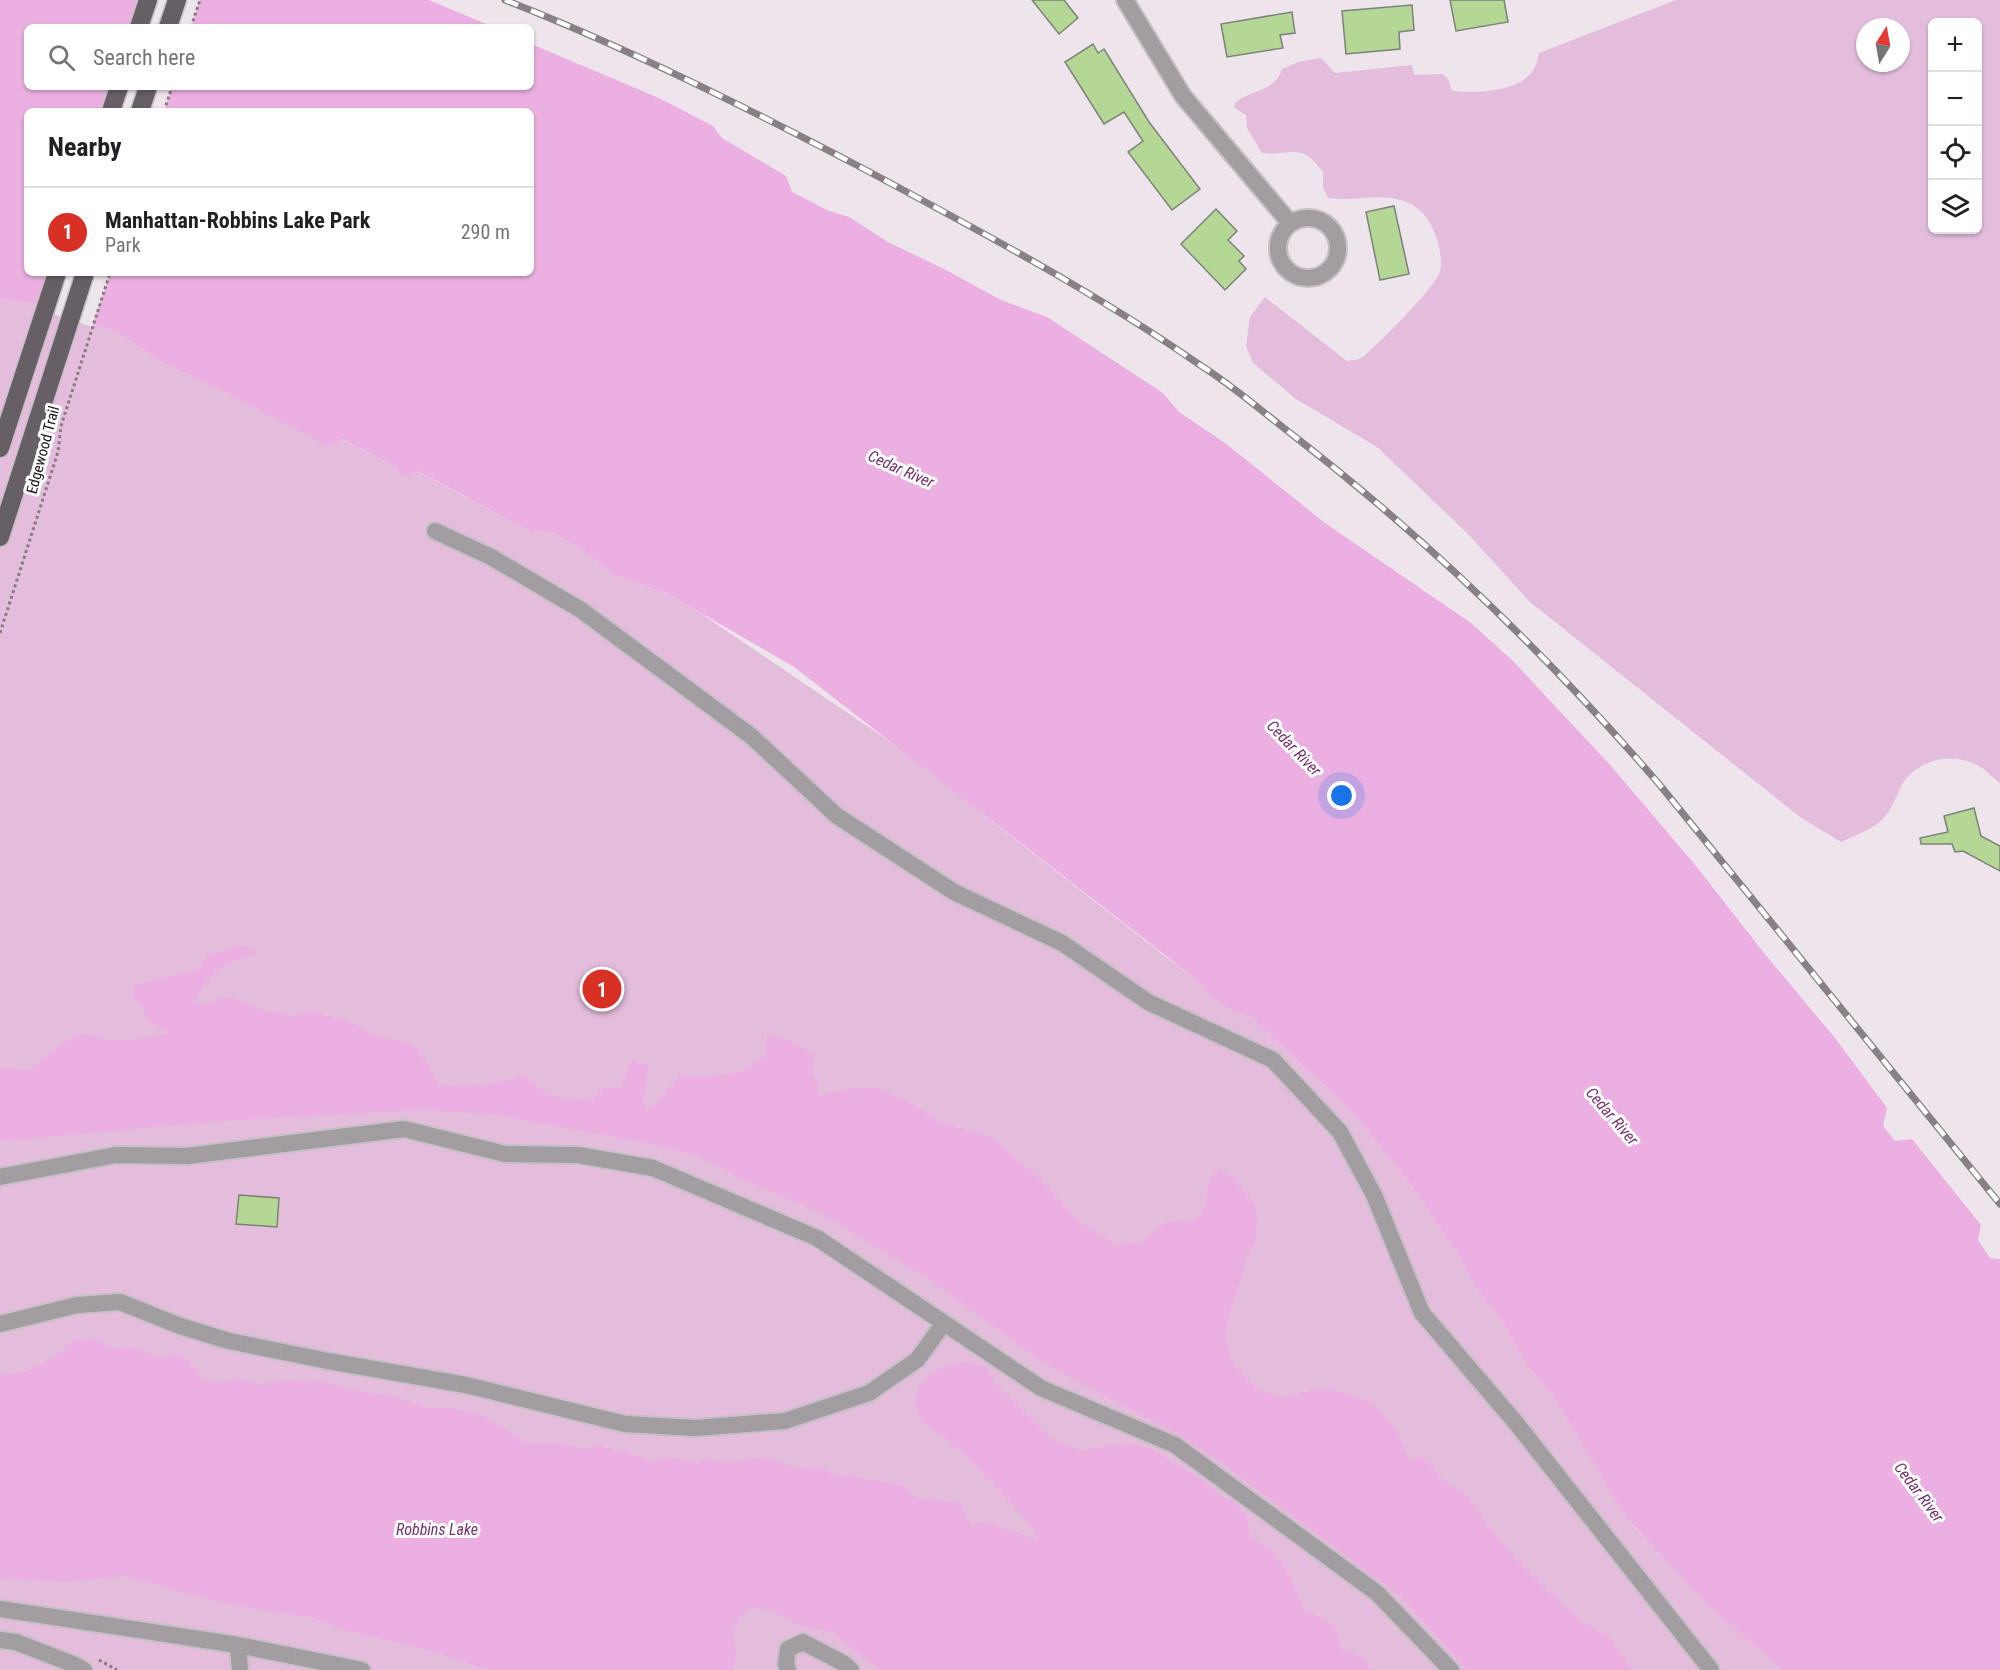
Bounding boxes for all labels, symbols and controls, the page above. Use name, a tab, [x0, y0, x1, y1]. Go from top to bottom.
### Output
north arrow	[1856, 18, 1910, 72]
map controls	[1928, 18, 1982, 234]
button: +	[1928, 18, 1982, 72]
search box	[24, 24, 534, 90]
icon: search	[45, 41, 78, 74]
text: Search here	[93, 45, 195, 70]
button: −	[1928, 72, 1982, 126]
button: locate	[1928, 126, 1982, 180]
text: Nearby	[48, 132, 122, 162]
button: layers	[1928, 180, 1982, 234]
text: Manhattan-Robbins Lake Park	[105, 208, 370, 233]
text: 1	[62, 220, 73, 244]
text: 290 m	[461, 220, 510, 244]
text: Park	[105, 233, 141, 257]
street label: Edgewood Trail	[23, 404, 63, 496]
water label: Cedar River	[865, 446, 938, 492]
water label: Cedar River	[1263, 716, 1326, 781]
your location	[1327, 781, 1356, 810]
pin: 1	[582, 966, 622, 1012]
water label: Cedar River	[1582, 1083, 1643, 1150]
water label: Cedar River	[1890, 1458, 1948, 1527]
water label: Robbins Lake	[396, 1520, 478, 1539]

